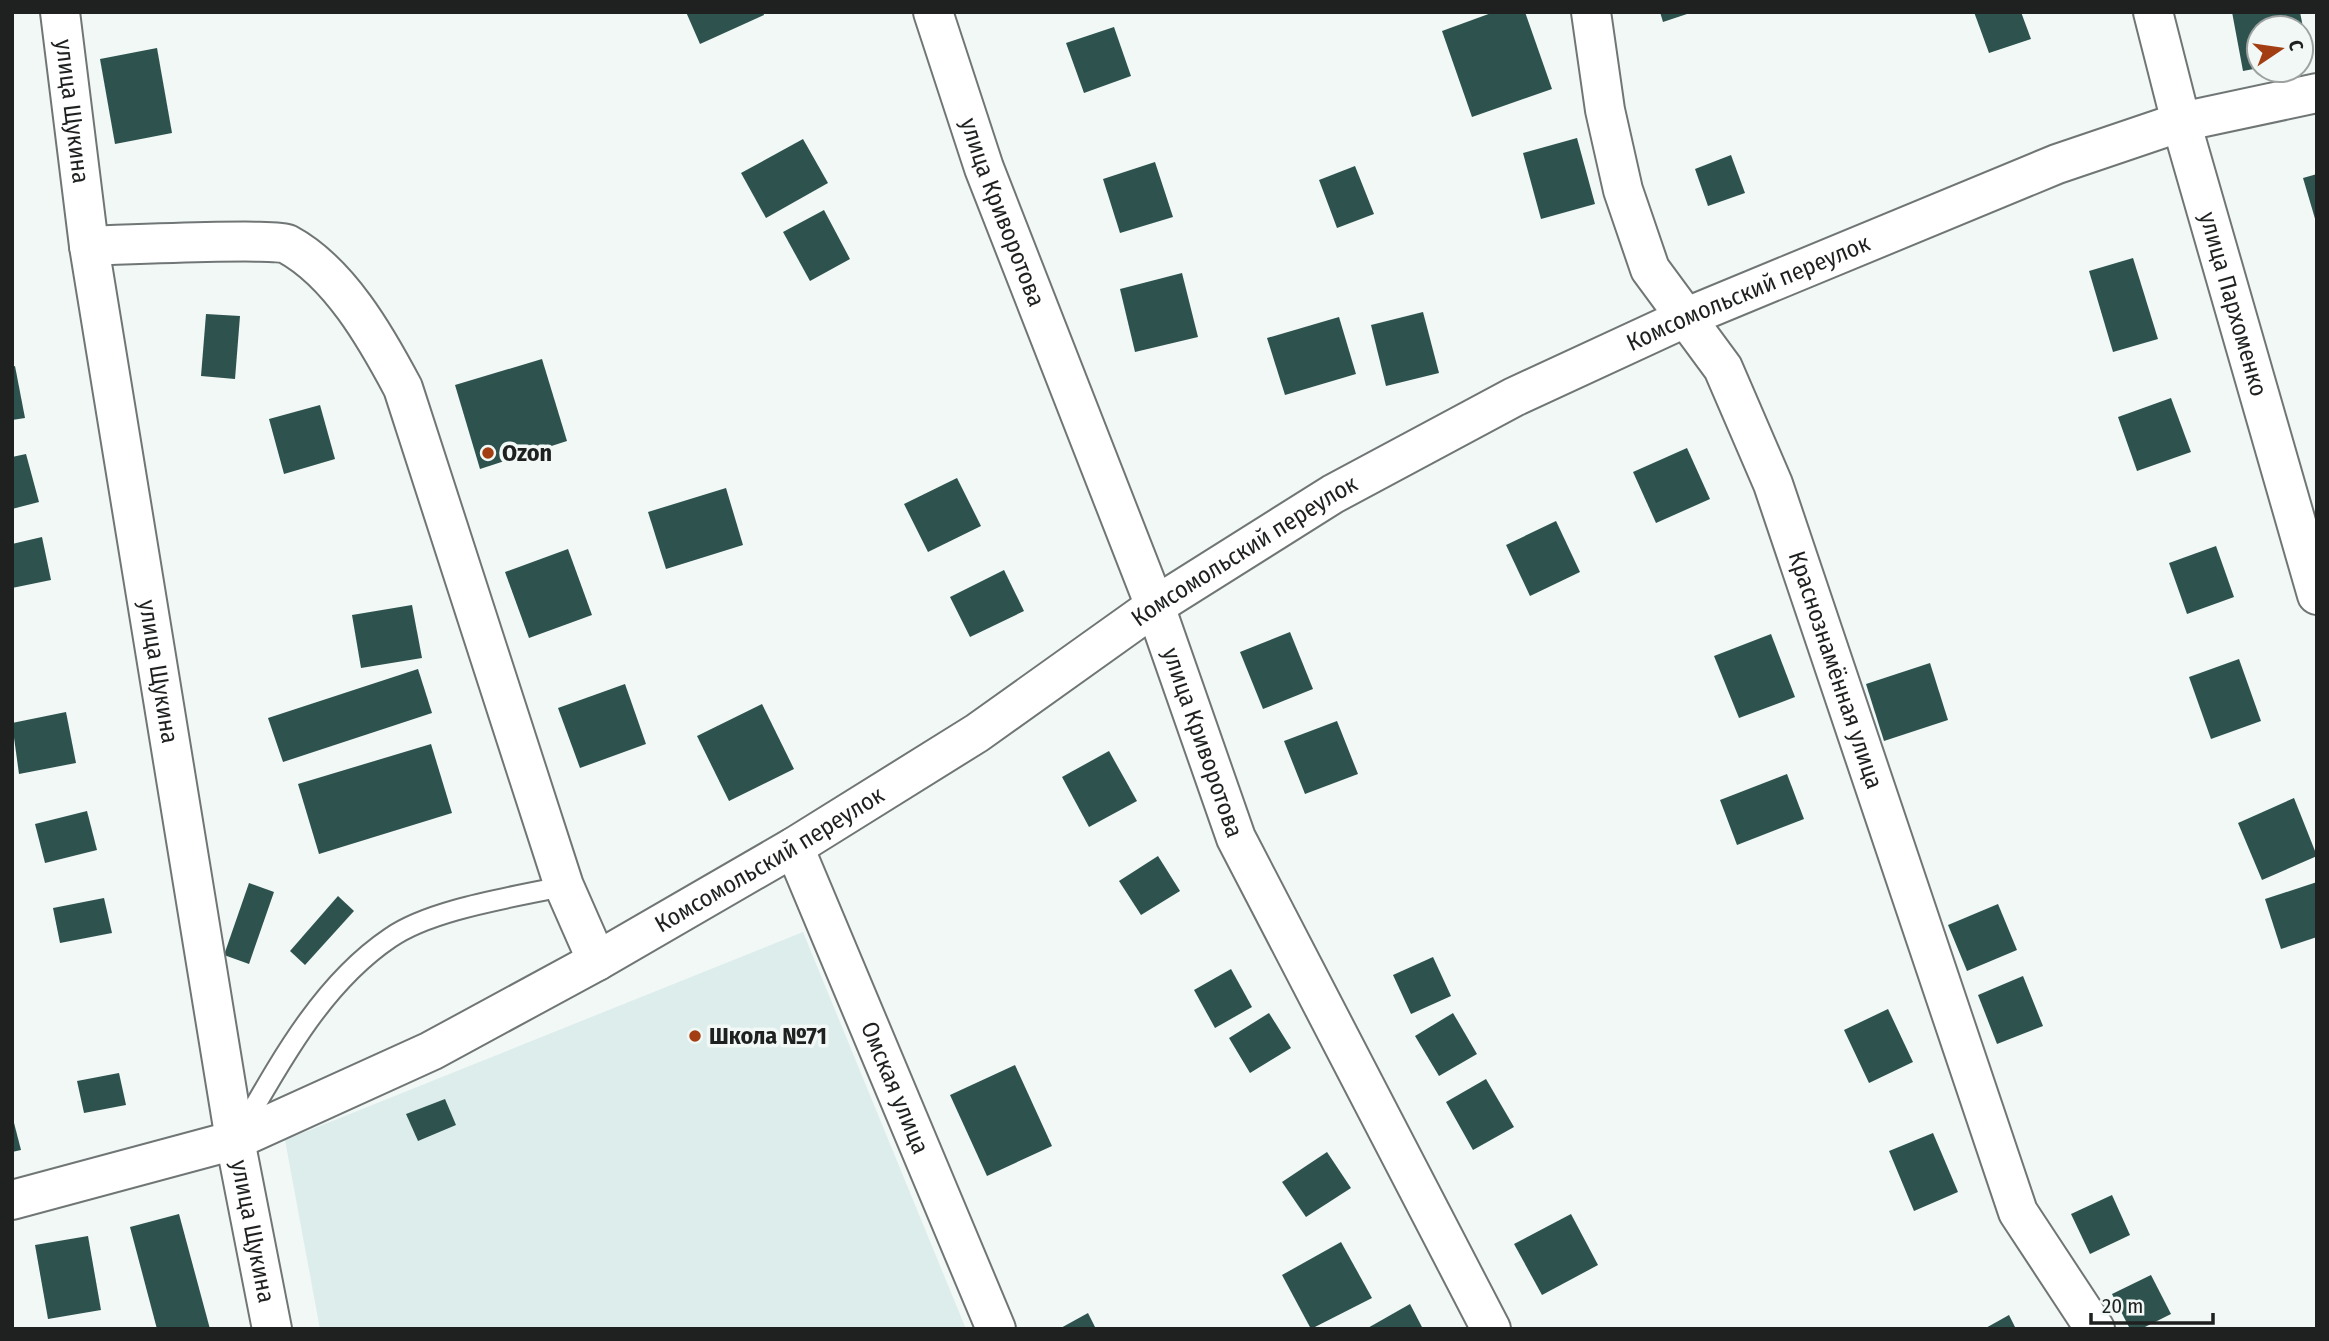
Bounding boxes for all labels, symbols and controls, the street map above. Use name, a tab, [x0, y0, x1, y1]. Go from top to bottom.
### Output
north arrow	[2245, 14, 2315, 84]
street label: улица Щукина	[49, 38, 95, 185]
text: С	[2284, 38, 2308, 53]
street label: улица Криворотова	[955, 115, 1051, 310]
street label: улица Пархоменко	[2194, 209, 2273, 400]
street label: Комсомольский переулок	[1622, 229, 1875, 357]
place label: Ozon	[502, 439, 552, 467]
marker: Ozon	[480, 445, 496, 461]
street label: Комсомольский переулок	[1126, 469, 1363, 632]
street label: Краснознамённая улица	[1783, 547, 1889, 792]
street label: улица Щукина	[133, 598, 184, 745]
street label: улица Криворотова	[1157, 644, 1249, 841]
street label: Комсомольский переулок	[650, 780, 890, 938]
street label: Омская улица	[855, 1018, 935, 1158]
place label: Школа №71	[709, 1022, 827, 1050]
marker: Школа №71	[687, 1028, 703, 1044]
street label: улица Щукина	[225, 1157, 281, 1305]
scale bar	[2091, 1282, 2214, 1326]
text: 20 m	[2102, 1293, 2143, 1319]

